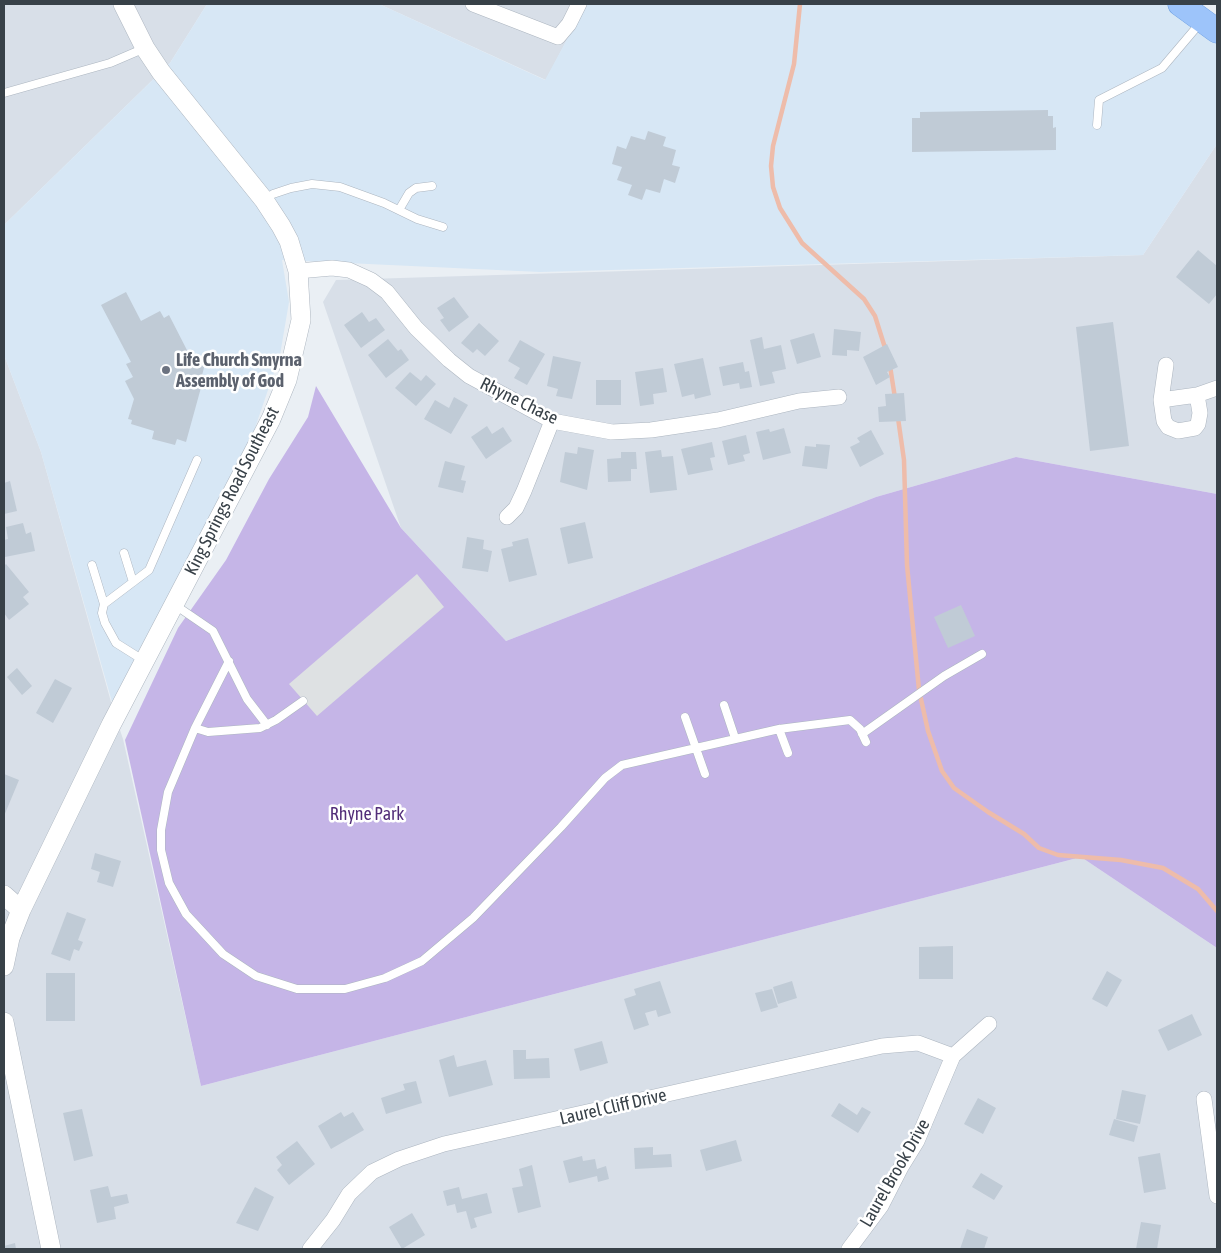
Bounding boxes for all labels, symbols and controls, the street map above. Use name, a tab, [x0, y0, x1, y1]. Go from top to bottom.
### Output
place label: Life Church Smyrna Assembly of God	[176, 349, 302, 392]
marker: Life Church Smyrna Assembly of God	[160, 364, 172, 376]
street label: Rhyne Chase	[476, 373, 562, 429]
street label: King Springs Road Southeast	[180, 403, 284, 579]
park label: Rhyne Park	[330, 803, 404, 825]
street label: Laurel Cliff Drive	[558, 1084, 668, 1130]
street label: Laurel Brook Drive	[855, 1115, 935, 1231]

